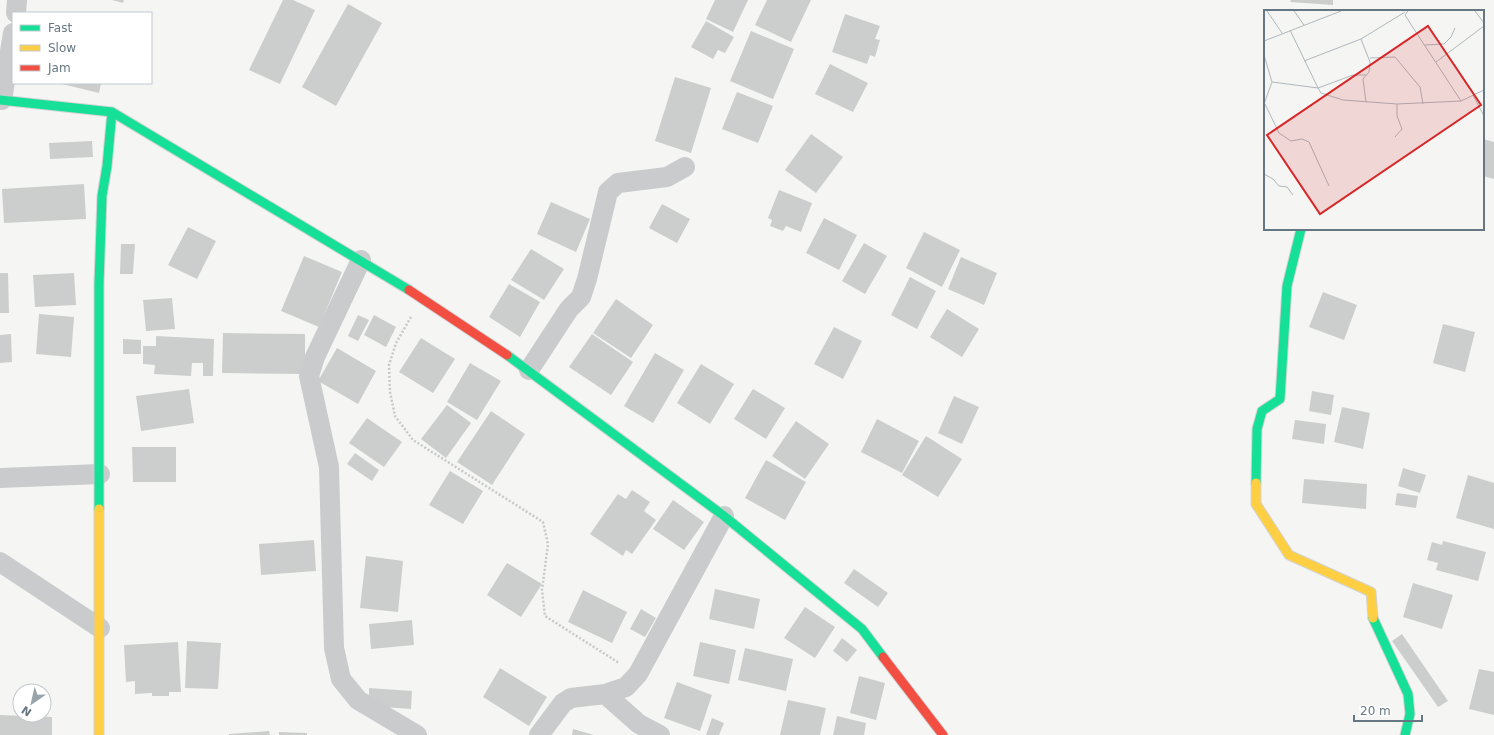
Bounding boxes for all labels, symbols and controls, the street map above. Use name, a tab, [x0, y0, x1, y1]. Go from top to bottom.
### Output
inset map	[1264, 10, 1484, 230]
legend	[12, 12, 152, 84]
text: Fast	[48, 21, 72, 35]
text: Slow	[48, 41, 76, 55]
text: Jam	[47, 61, 71, 75]
north arrow	[12, 683, 52, 723]
scale bar	[1354, 697, 1422, 723]
text: N	[19, 703, 34, 719]
text: 20 m	[1360, 704, 1391, 718]

